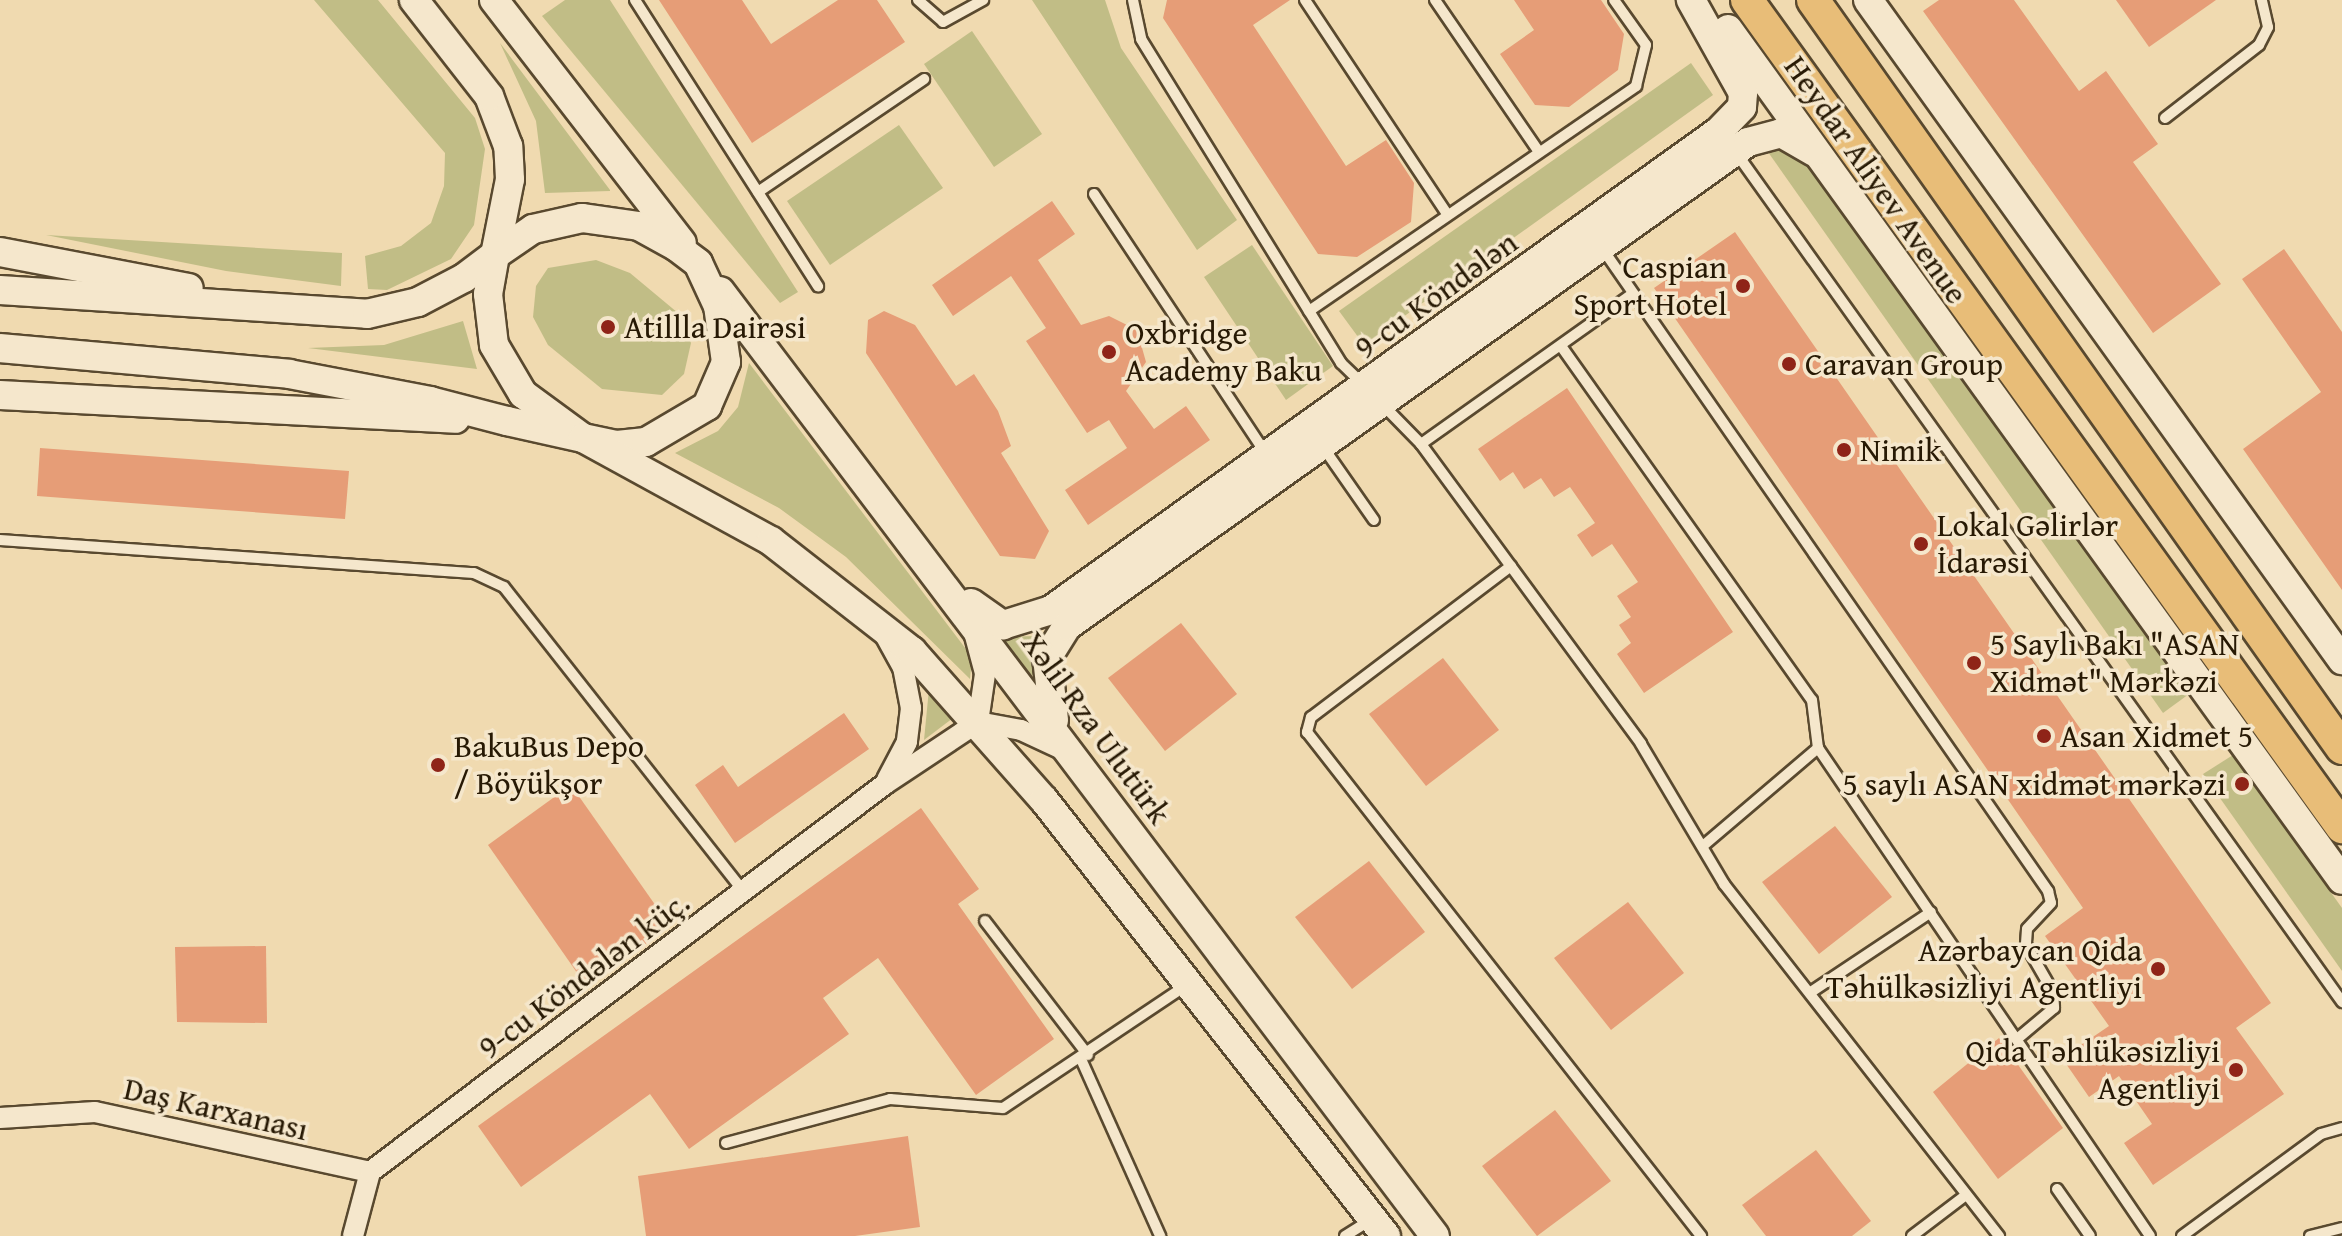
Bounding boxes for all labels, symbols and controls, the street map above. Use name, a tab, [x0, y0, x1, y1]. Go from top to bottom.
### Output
street label: Heydar Aliyev Avenue	[1776, 49, 1976, 311]
street label: 9-cu Köndələn	[1347, 223, 1525, 367]
place label: Caspian Sport Hotel	[1573, 249, 1727, 324]
marker: Caspian Sport Hotel	[1734, 277, 1752, 295]
place label: Atillla Dairəsi	[624, 308, 806, 346]
place label: Oxbridge Academy Baku	[1125, 315, 1322, 390]
marker: Atillla Dairəsi	[599, 318, 617, 336]
marker: Oxbridge Academy Baku	[1100, 343, 1118, 361]
place label: Caravan Group	[1805, 345, 2003, 383]
marker: Caravan Group	[1780, 355, 1798, 373]
place label: Nimik	[1860, 431, 1941, 469]
marker: Nimik	[1835, 441, 1853, 459]
place label: Lokal Gəlirlər İdarəsi	[1937, 507, 2118, 582]
marker: Lokal Gəlirlər İdarəsi	[1912, 535, 1930, 553]
street label: Xəlil Rza Ulutürk	[1013, 624, 1179, 832]
place label: 5 Saylı Bakı "ASAN Xidmət" Mərkəzi	[1990, 626, 2239, 701]
marker: 5 Saylı Bakı "ASAN Xidmət" Mərkəzi	[1965, 654, 1983, 672]
place label: Asan Xidmet 5	[2060, 717, 2253, 755]
marker: Asan Xidmet 5	[2035, 727, 2053, 745]
place label: BakuBus Depo / Böyükşor	[454, 728, 644, 803]
marker: BakuBus Depo / Böyükşor	[429, 756, 447, 774]
place label: 5 saylı ASAN xidmət mərkəzi	[1842, 765, 2226, 803]
marker: 5 saylı ASAN xidmət mərkəzi	[2233, 775, 2251, 793]
street label: 9-cu Köndələn küç.	[471, 883, 697, 1067]
place label: Azərbaycan Qida Təhülkəsizliyi Agentliyi	[1826, 932, 2142, 1007]
marker: Azərbaycan Qida Təhülkəsizliyi Agentliyi	[2149, 960, 2167, 978]
place label: Qida Təhlükəsizliyi Agentliyi	[1966, 1033, 2220, 1108]
marker: Qida Təhlükəsizliyi Agentliyi	[2227, 1061, 2245, 1079]
street label: Daş Karxanası	[120, 1069, 312, 1149]

